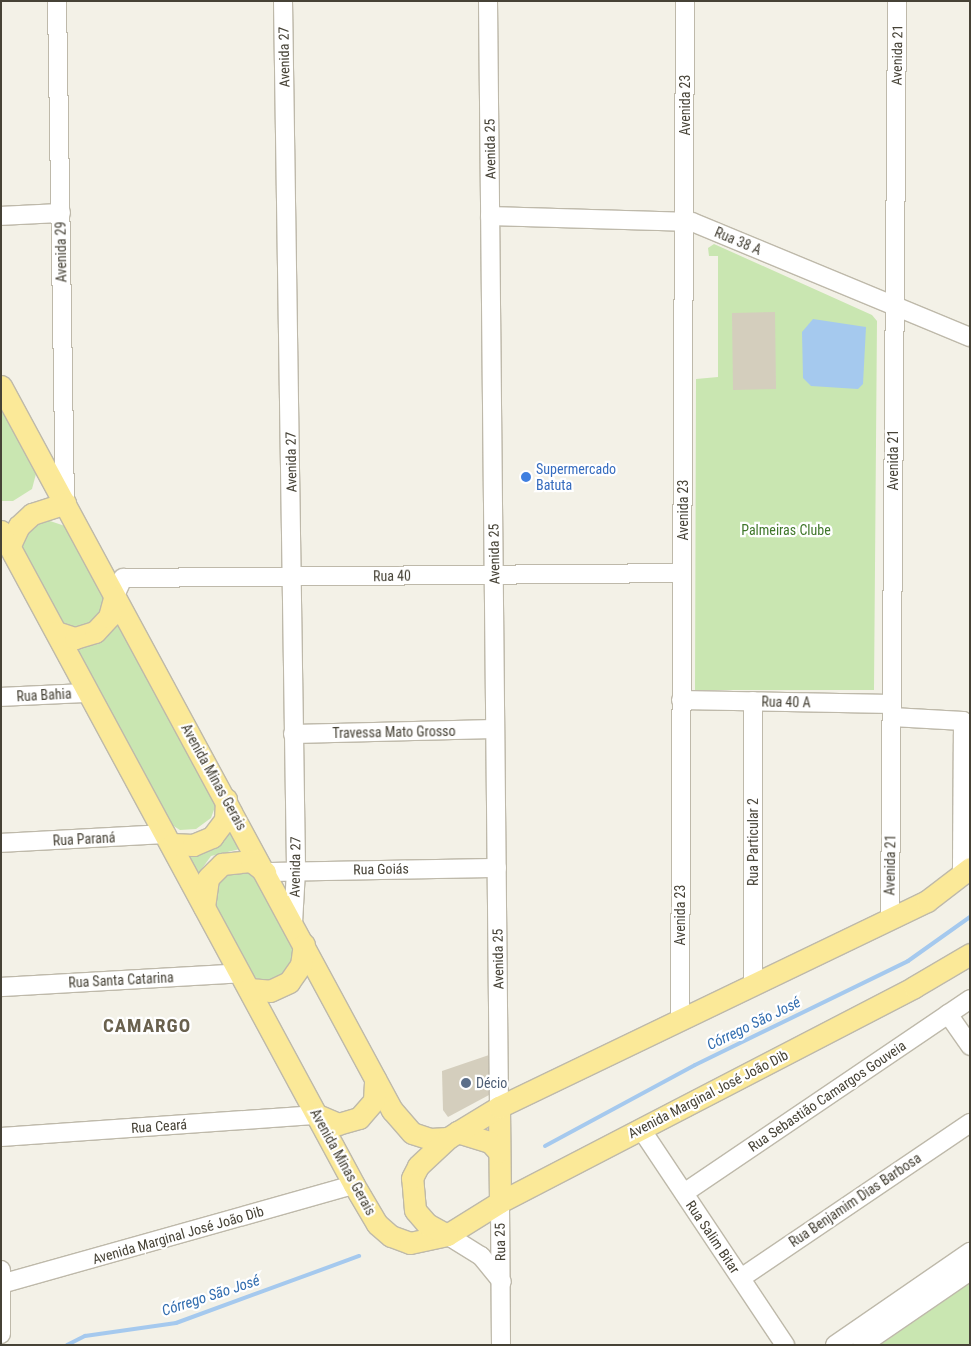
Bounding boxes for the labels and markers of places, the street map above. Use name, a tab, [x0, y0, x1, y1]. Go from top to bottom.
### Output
place label: Supermercado Batuta	[536, 461, 616, 494]
marker: Supermercado Batuta	[520, 471, 532, 483]
place label: Décio	[476, 1075, 507, 1091]
marker: Décio	[460, 1077, 472, 1089]

